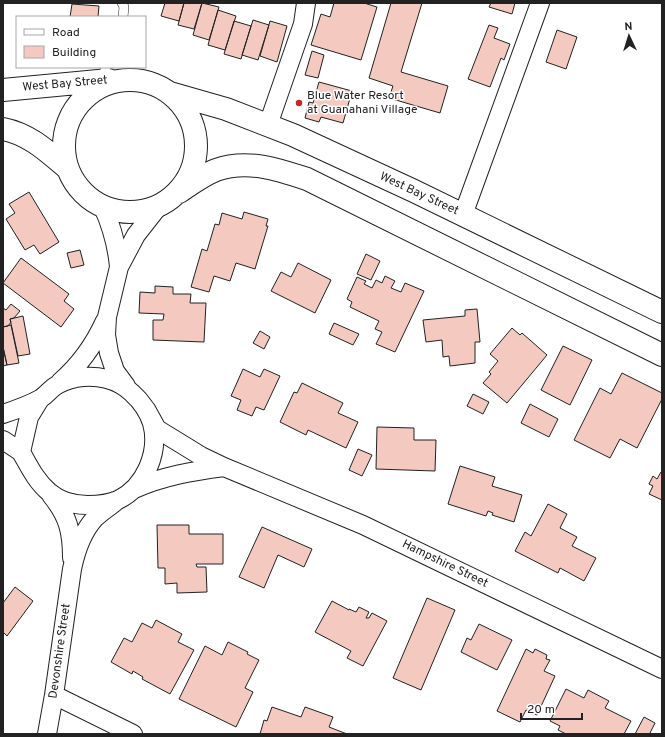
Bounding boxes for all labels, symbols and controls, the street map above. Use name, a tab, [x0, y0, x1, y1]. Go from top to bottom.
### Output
legend	[16, 16, 146, 68]
north arrow	[609, 16, 649, 56]
text: N	[624, 20, 633, 34]
text: Road	[52, 25, 80, 41]
text: Building	[52, 45, 96, 61]
street label: West Bay Street	[22, 72, 108, 96]
place label: Blue Water Resort at Guanahani Village	[307, 88, 417, 118]
marker: Blue Water Resort at Guanahani Village	[294, 98, 304, 108]
street label: West Bay Street	[377, 169, 461, 219]
street label: Hampshire Street	[399, 536, 491, 592]
street label: Devonshire Street	[45, 602, 75, 700]
scale bar	[521, 695, 582, 721]
text: 20 m	[527, 702, 555, 718]

